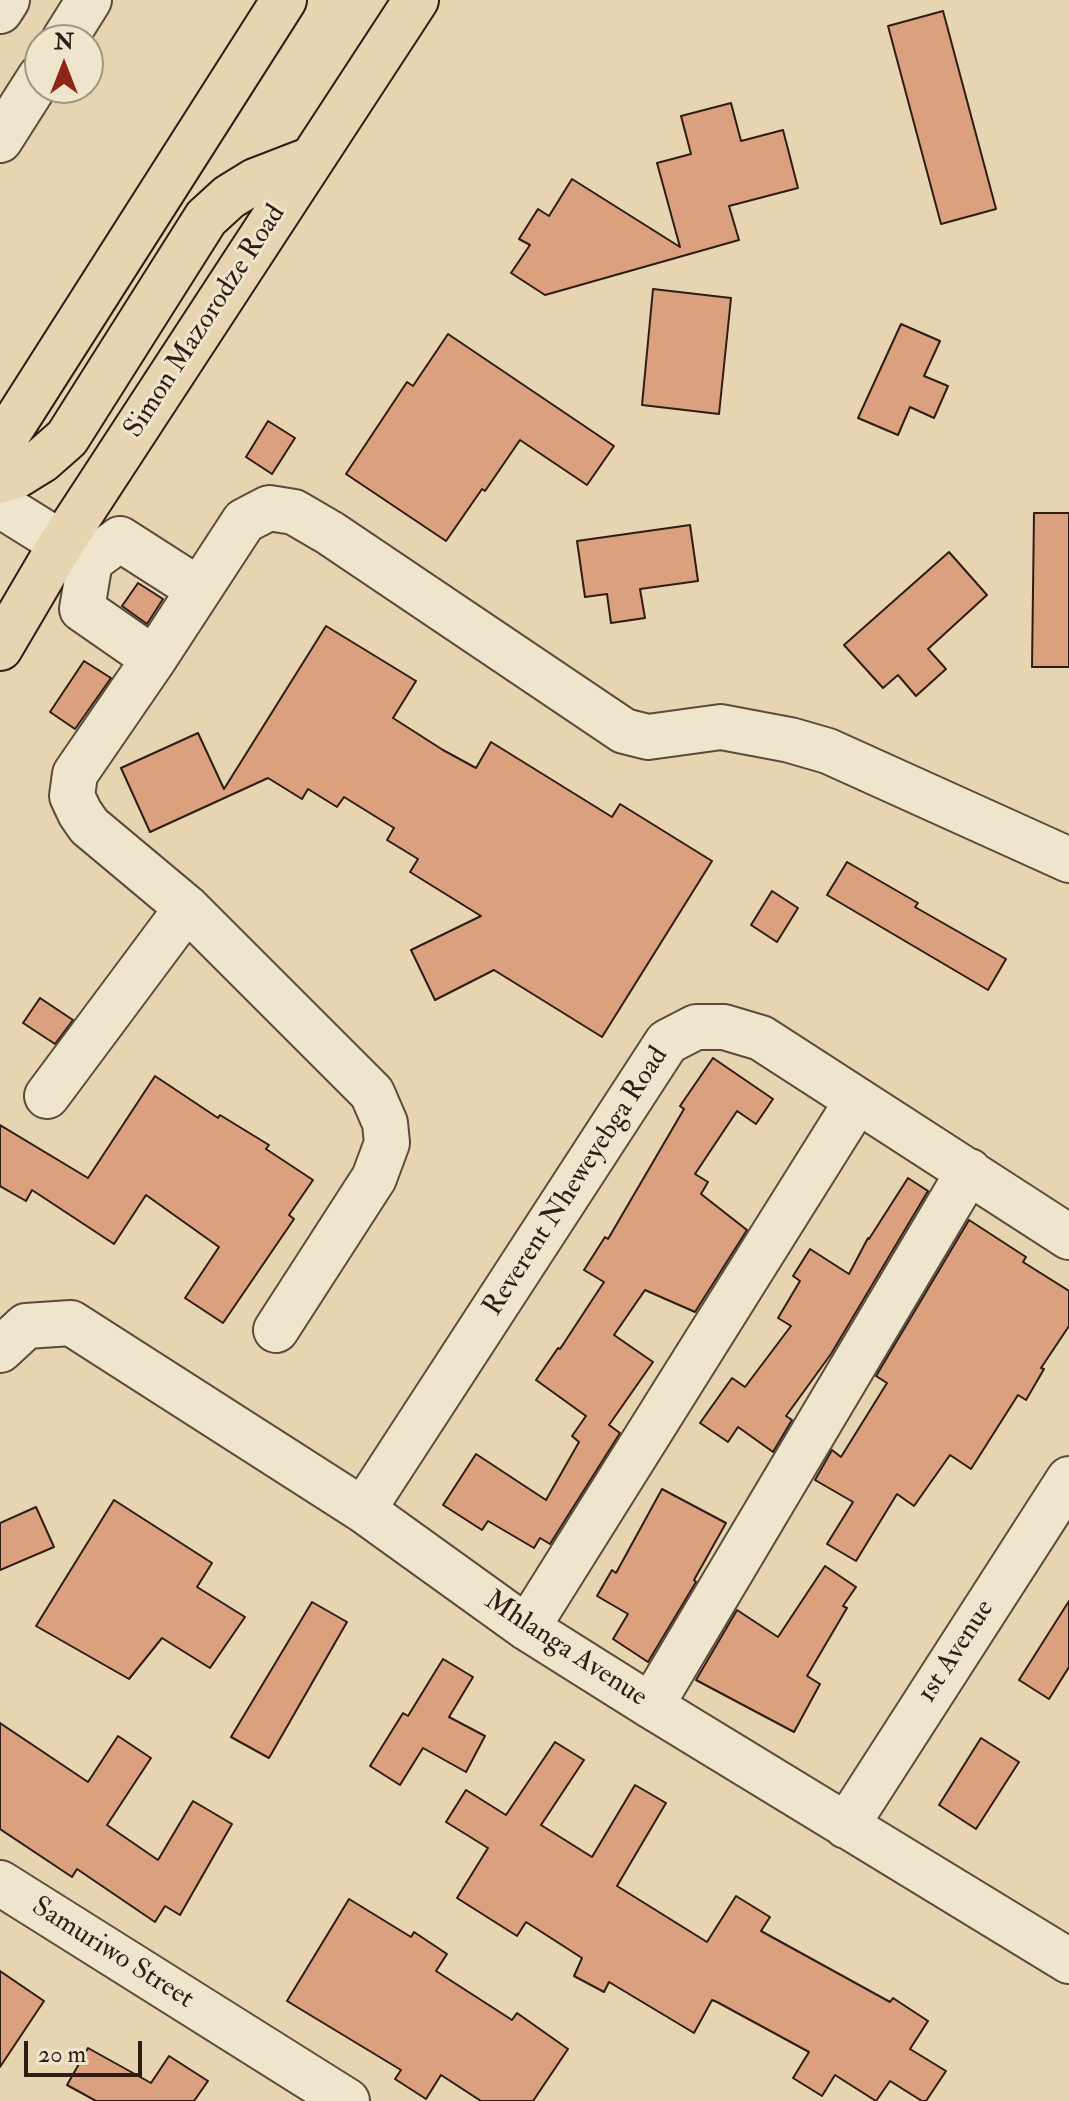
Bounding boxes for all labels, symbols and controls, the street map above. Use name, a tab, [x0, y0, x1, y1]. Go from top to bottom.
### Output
north arrow	[24, 24, 104, 104]
text: N	[54, 28, 74, 56]
street label: Simon Mazorodze Road	[118, 199, 294, 445]
street label: Reverent Nheweyebga Road	[477, 1041, 677, 1323]
street label: Mhlanga Avenue	[477, 1585, 653, 1715]
street label: 1st Avenue	[911, 1594, 1003, 1710]
street label: Samuriwo Street	[25, 1891, 199, 2017]
scale bar	[28, 2025, 146, 2075]
text: 20 m	[38, 2039, 86, 2070]

